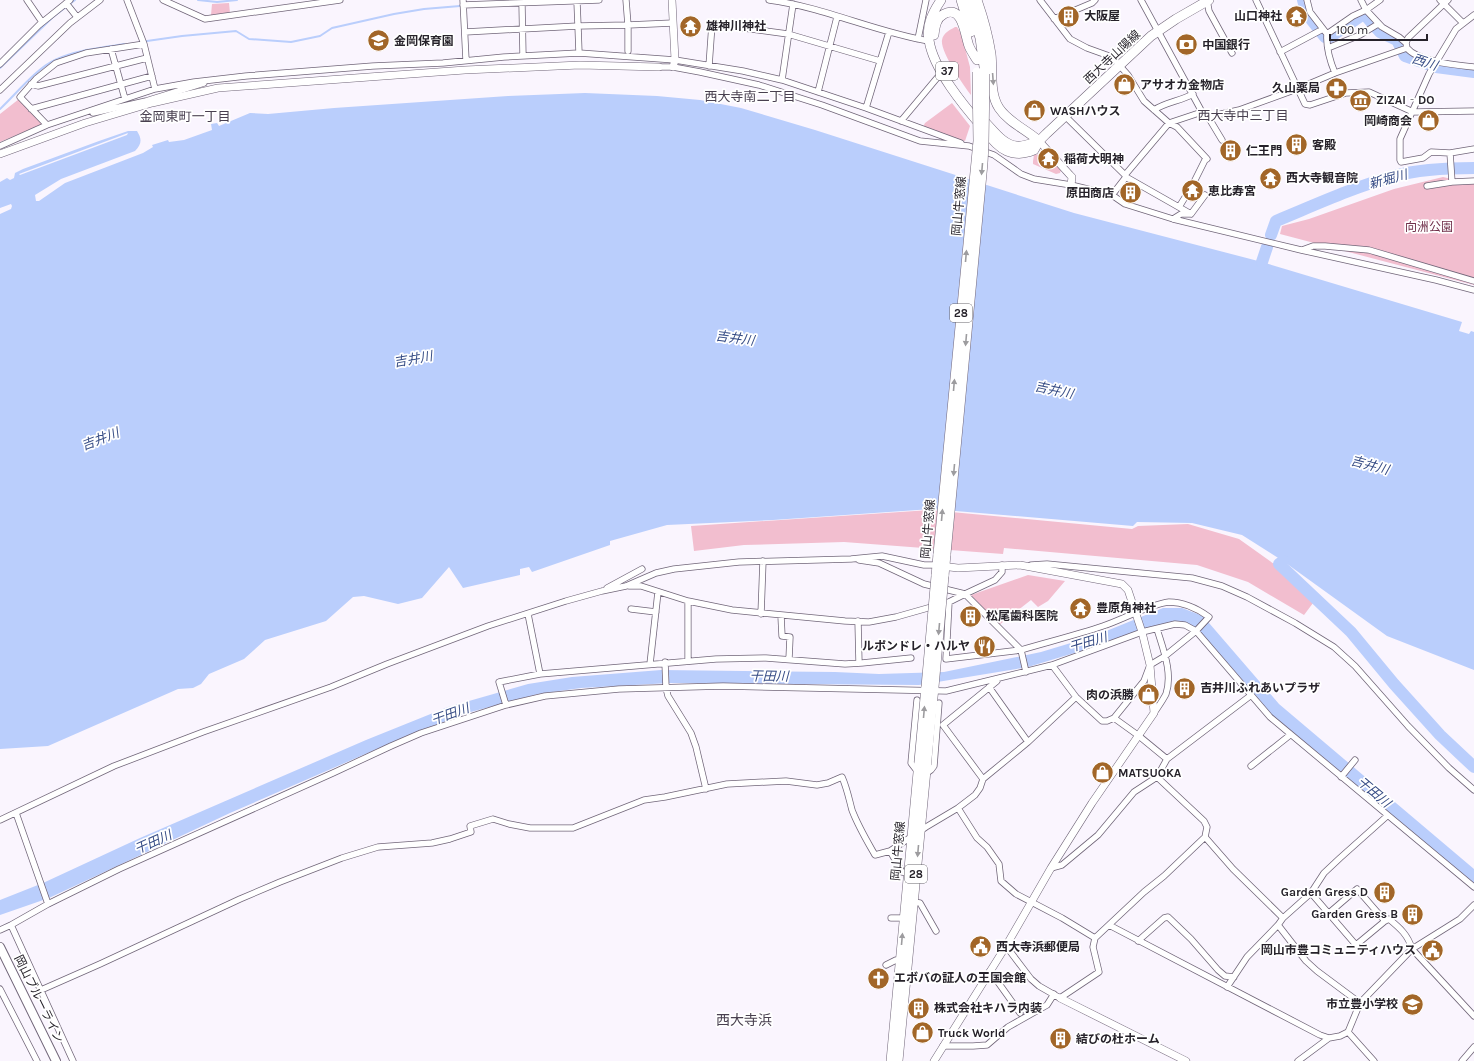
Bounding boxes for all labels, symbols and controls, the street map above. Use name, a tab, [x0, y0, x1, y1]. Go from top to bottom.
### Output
building icon: 大阪屋	[1056, 3, 1082, 29]
temple icon: 山口神社	[1284, 3, 1310, 29]
place label: 大阪屋	[1084, 9, 1120, 23]
place label: 山口神社	[1234, 9, 1282, 23]
temple icon: 雄神川神社	[678, 13, 704, 39]
scale bar	[1330, 16, 1427, 42]
place label: 雄神川神社	[706, 19, 766, 33]
text: 100 m	[1336, 23, 1368, 37]
street label: 西大寺山陽線	[1081, 27, 1143, 87]
school or university icon: 金岡保育園	[365, 28, 391, 54]
bank icon: 中国銀行	[1173, 32, 1199, 58]
place label: 金岡保育園	[394, 34, 454, 48]
place label: 中国銀行	[1202, 38, 1250, 52]
water label: 西川	[1410, 51, 1442, 74]
road number: 37	[936, 62, 958, 80]
shop icon: アサオカ金物店	[1112, 72, 1138, 98]
one-way arrow	[989, 73, 996, 85]
pharmacy icon: 久山薬局	[1323, 75, 1349, 101]
place label: アサオカ金物店	[1140, 78, 1224, 92]
place label: 久山薬局	[1272, 81, 1320, 95]
museum icon: ZIZAI‐DO	[1348, 87, 1374, 113]
district label: 西大寺南二丁目	[704, 89, 796, 104]
place label: ZIZAI‐DO	[1376, 93, 1434, 107]
shop icon: WASHハウス	[1021, 98, 1047, 124]
place label: WASHハウス	[1050, 104, 1121, 118]
district label: 西大寺中三丁目	[1197, 108, 1289, 123]
shop icon: 岡崎商会	[1415, 108, 1441, 134]
district label: 金岡東町一丁目	[139, 109, 231, 124]
place label: 岡崎商会	[1364, 114, 1412, 128]
building icon: 客殿	[1284, 132, 1310, 158]
building icon: 仁王門	[1218, 138, 1244, 164]
place label: 客殿	[1312, 138, 1336, 152]
place label: 仁王門	[1246, 144, 1282, 158]
temple icon: 稲荷大明神	[1035, 146, 1061, 172]
place label: 稲荷大明神	[1064, 152, 1124, 166]
one-way arrow	[979, 163, 986, 175]
temple icon: 西大寺観音院	[1257, 165, 1283, 191]
water label: 新堀川	[1367, 166, 1411, 191]
place label: 西大寺観音院	[1286, 171, 1358, 185]
street label: 岡山牛窓線	[949, 175, 969, 237]
temple icon: 恵比寿宮	[1179, 178, 1205, 204]
building icon: 原田商店	[1117, 180, 1143, 206]
place label: 恵比寿宮	[1208, 184, 1256, 198]
place label: 原田商店	[1066, 186, 1114, 200]
park label: 向洲公園	[1405, 220, 1453, 234]
one-way arrow	[963, 250, 970, 262]
road number: 28	[950, 304, 972, 322]
water label: 吉井川	[715, 328, 757, 348]
one-way arrow	[963, 334, 969, 346]
water label: 吉井川	[392, 348, 435, 370]
one-way arrow	[951, 379, 957, 391]
water label: 吉井川	[1033, 379, 1077, 402]
water label: 吉井川	[79, 424, 123, 453]
water label: 吉井川	[1349, 453, 1393, 478]
one-way arrow	[950, 464, 957, 476]
street label: 岡山牛窓線	[918, 498, 938, 560]
one-way arrow	[938, 509, 945, 521]
temple icon: 豊原角神社	[1068, 595, 1094, 621]
place label: 豊原角神社	[1096, 601, 1156, 615]
building icon: 松尾歯科医院	[957, 603, 983, 629]
place label: 松尾歯科医院	[986, 609, 1058, 623]
one-way arrow	[936, 623, 943, 635]
water label: 干田川	[1067, 629, 1111, 655]
restaurant icon: ルポンドレ・ハルヤ	[972, 633, 998, 659]
place label: ルポンドレ・ハルヤ	[862, 639, 970, 653]
water label: 干田川	[749, 668, 791, 684]
building icon: 吉井川ふれあいプラザ	[1172, 675, 1198, 701]
place label: 吉井川ふれあいプラザ	[1200, 681, 1320, 695]
shop icon: 肉の浜勝	[1136, 682, 1162, 708]
place label: 肉の浜勝	[1086, 688, 1134, 702]
water label: 干田川	[429, 700, 473, 728]
one-way arrow	[920, 706, 927, 718]
shop icon: MATSUOKA	[1089, 760, 1115, 786]
place label: MATSUOKA	[1118, 766, 1182, 780]
water label: 干田川	[1354, 774, 1395, 812]
street label: 岡山牛窓線	[888, 820, 908, 882]
water label: 干田川	[132, 826, 176, 857]
one-way arrow	[915, 845, 921, 857]
road number: 28	[905, 865, 927, 883]
building icon: Garden Gress D	[1371, 879, 1397, 905]
place label: Garden Gress D	[1281, 885, 1368, 899]
building icon: Garden Gress B	[1400, 901, 1426, 927]
place label: Garden Gress B	[1311, 907, 1398, 921]
one-way arrow	[899, 933, 906, 945]
public building icon: 西大寺浜郵便局	[967, 934, 993, 960]
public building icon: 岡山市豊コミュニティハウス	[1419, 937, 1445, 963]
place label: 西大寺浜郵便局	[996, 940, 1080, 954]
place label: 岡山市豊コミュニティハウス	[1261, 943, 1416, 957]
street label: 岡山ブルーライン	[12, 953, 66, 1045]
church icon: エボバの証人の王国会館	[866, 965, 892, 991]
place label: エボバの証人の王国会館	[894, 971, 1026, 985]
school or university icon: 市立豊小学校	[1400, 991, 1426, 1017]
building icon: 株式会社キハラ内装	[905, 995, 931, 1021]
place label: 市立豊小学校	[1326, 997, 1398, 1011]
place label: 株式会社キハラ内装	[934, 1001, 1042, 1015]
district label: 西大寺浜	[716, 1012, 772, 1029]
shop icon: Truck World	[910, 1020, 936, 1046]
place label: Truck World	[938, 1026, 1005, 1040]
building icon: 結びの杜ホーム	[1048, 1026, 1074, 1052]
place label: 結びの杜ホーム	[1076, 1032, 1160, 1046]

